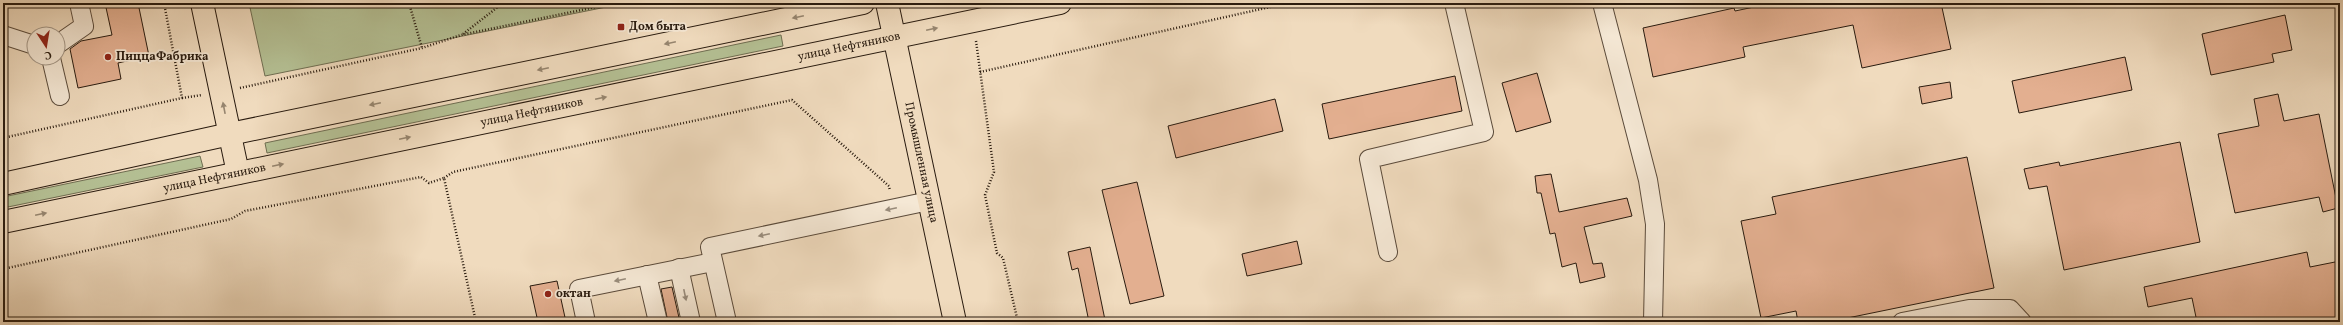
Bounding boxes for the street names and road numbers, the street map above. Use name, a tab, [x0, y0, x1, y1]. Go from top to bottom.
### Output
street label: улица Нефтяников	[796, 28, 902, 65]
street label: улица Нефтяников	[479, 94, 585, 131]
street label: Промышленная улица	[900, 100, 942, 224]
street label: улица Нефтяников	[162, 160, 267, 197]

